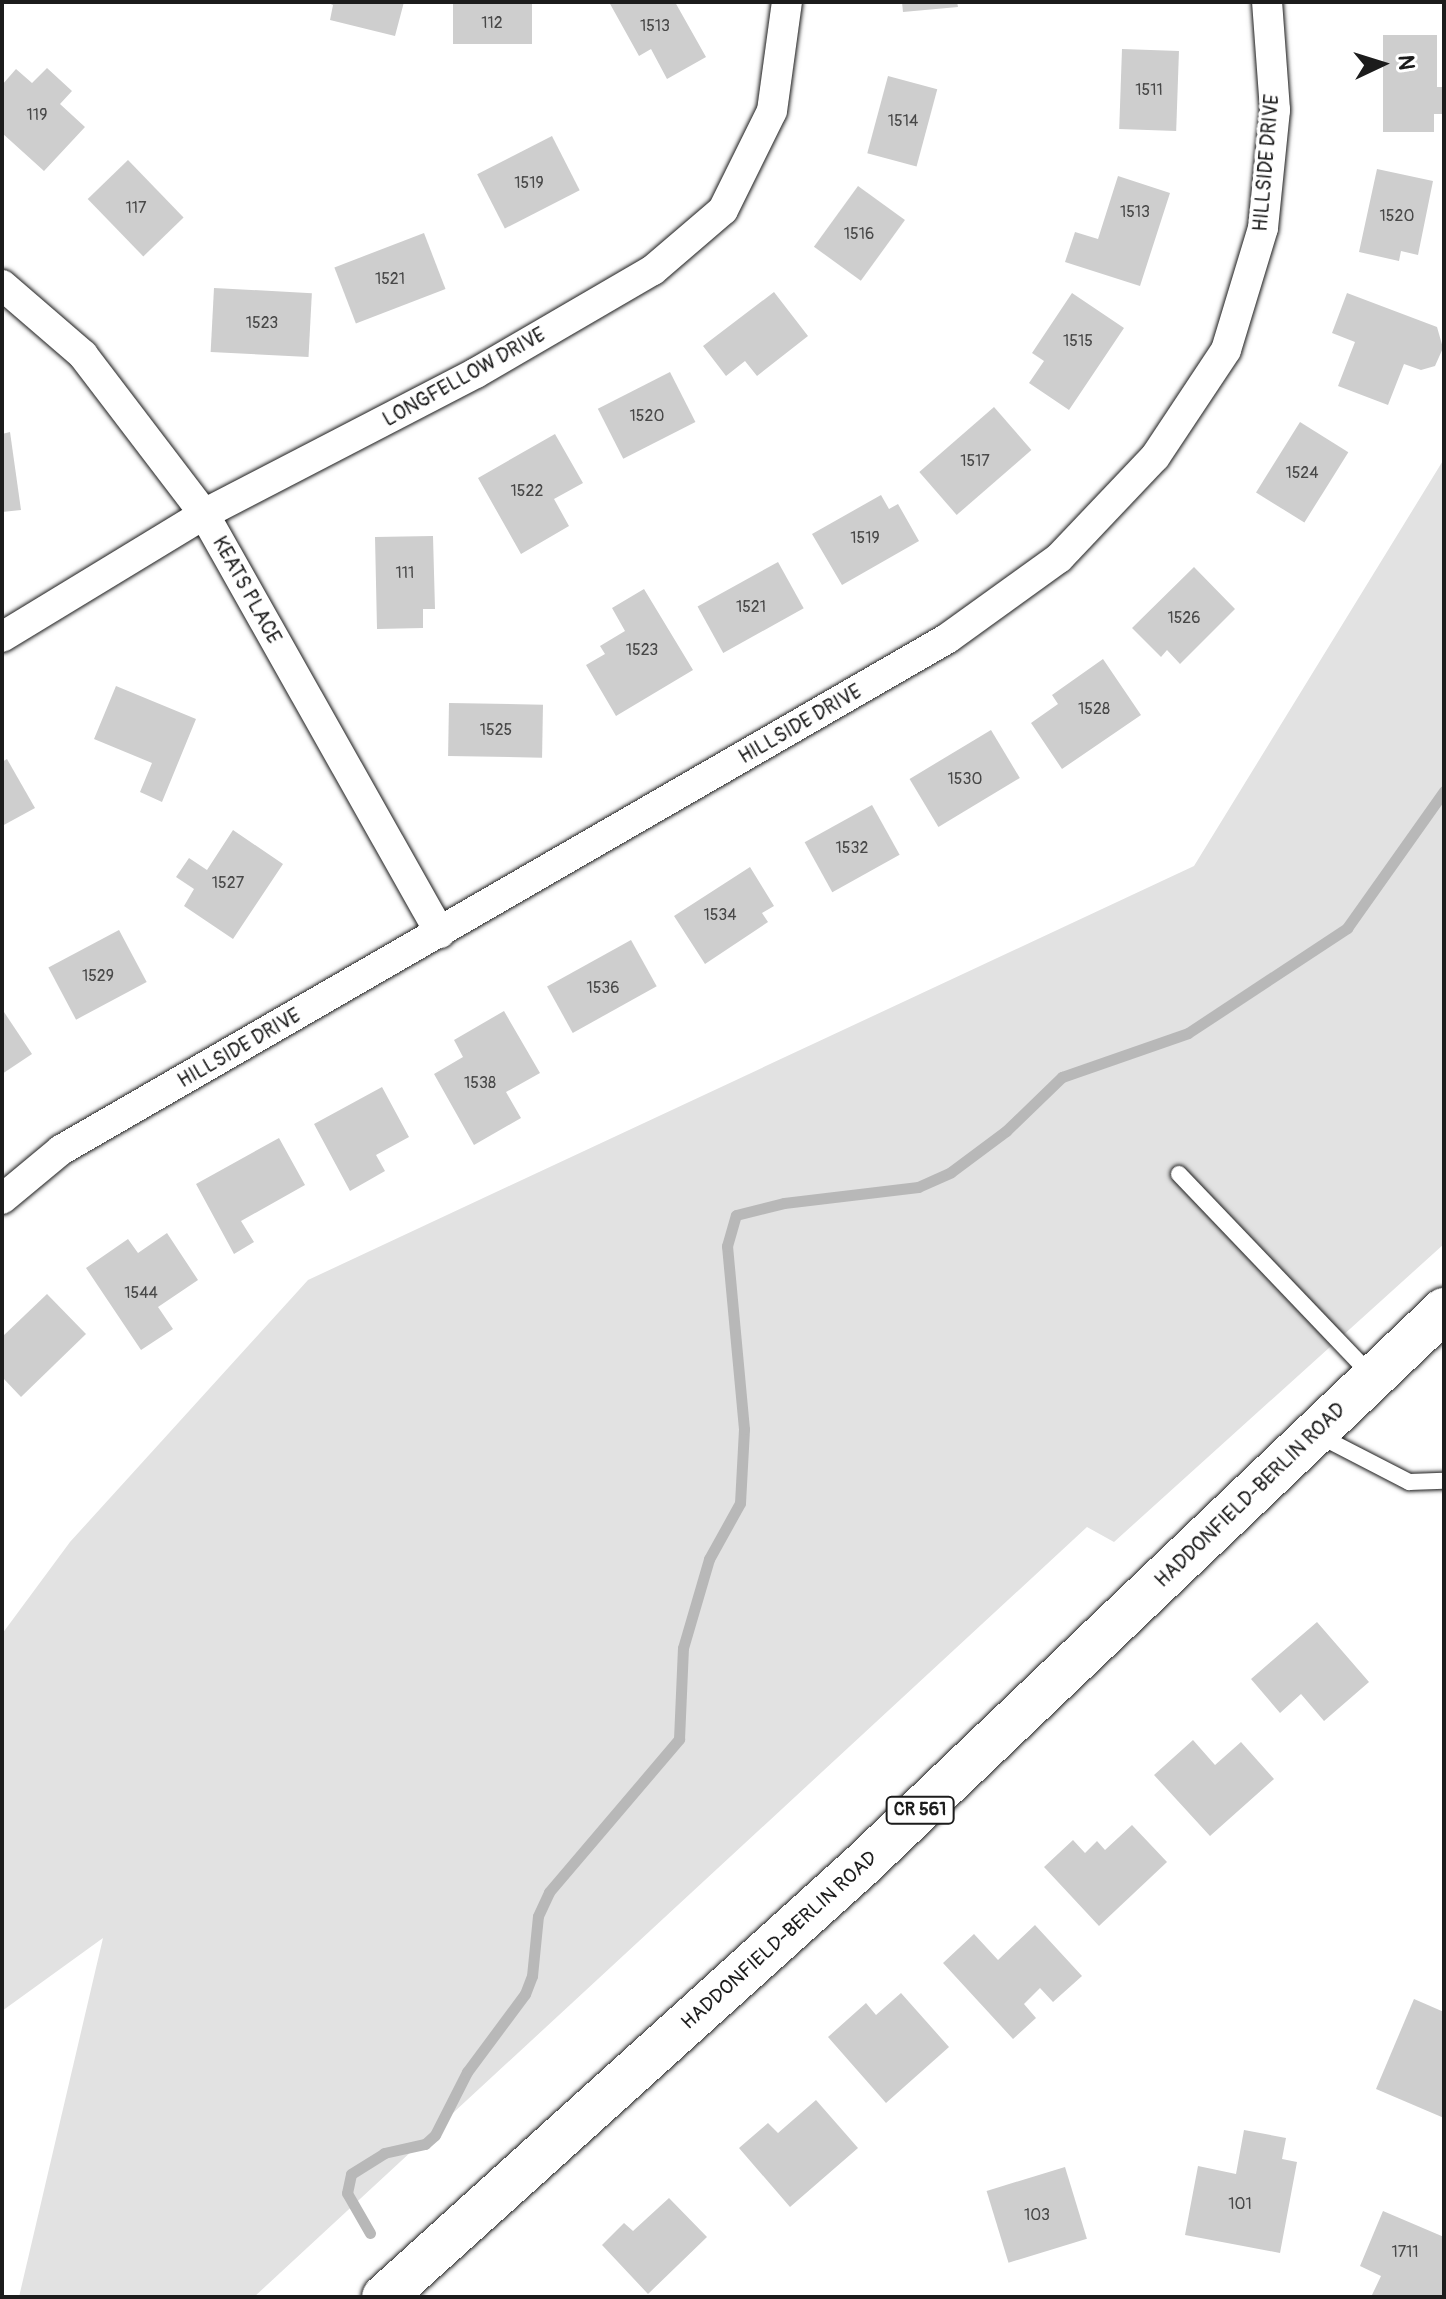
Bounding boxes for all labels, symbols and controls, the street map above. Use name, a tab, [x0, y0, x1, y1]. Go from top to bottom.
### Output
house number: 112	[481, 13, 503, 33]
house number: 1513	[640, 16, 670, 36]
north arrow	[1342, 24, 1422, 104]
text: N	[1391, 54, 1420, 71]
house number: 1511	[1135, 80, 1163, 100]
street label: HILLSIDE DRIVE	[1248, 93, 1284, 233]
house number: 119	[27, 105, 47, 125]
house number: 1514	[888, 111, 918, 131]
house number: 1519	[514, 173, 544, 193]
house number: 117	[126, 198, 146, 218]
house number: 1513	[1120, 202, 1150, 222]
house number: 1520	[1380, 206, 1414, 226]
house number: 1516	[844, 224, 874, 244]
house number: 1521	[375, 269, 405, 289]
house number: 1523	[246, 313, 278, 333]
street label: LONGFELLOW DRIVE	[379, 322, 549, 432]
house number: 1515	[1063, 331, 1093, 351]
house number: 1520	[630, 406, 664, 426]
house number: 1517	[960, 451, 990, 471]
house number: 1524	[1285, 463, 1319, 483]
house number: 1522	[511, 481, 543, 501]
house number: 1519	[850, 528, 880, 548]
street label: KEATS PLACE	[208, 532, 286, 648]
house number: 111	[396, 563, 414, 583]
house number: 1521	[736, 597, 766, 617]
house number: 1526	[1167, 608, 1201, 628]
house number: 1523	[626, 640, 658, 660]
street label: HILLSIDE DRIVE	[734, 679, 866, 769]
house number: 1528	[1078, 699, 1110, 719]
house number: 1525	[480, 720, 512, 740]
house number: 1530	[948, 769, 982, 789]
house number: 1532	[836, 838, 868, 858]
house number: 1527	[212, 873, 244, 893]
house number: 1534	[703, 905, 737, 925]
house number: 1529	[82, 966, 114, 986]
house number: 1536	[586, 978, 620, 998]
street label: HILLSIDE DRIVE	[173, 1003, 305, 1093]
house number: 1538	[464, 1073, 496, 1093]
house number: 1544	[124, 1283, 158, 1303]
street label: HADDONFIELD-BERLIN ROAD	[1150, 1398, 1350, 1592]
road number: CR 561	[884, 1796, 956, 1824]
street label: HADDONFIELD-BERLIN ROAD	[676, 1846, 882, 2034]
house number: 101	[1228, 2194, 1252, 2214]
house number: 103	[1024, 2205, 1050, 2225]
house number: 1711	[1391, 2242, 1419, 2262]

